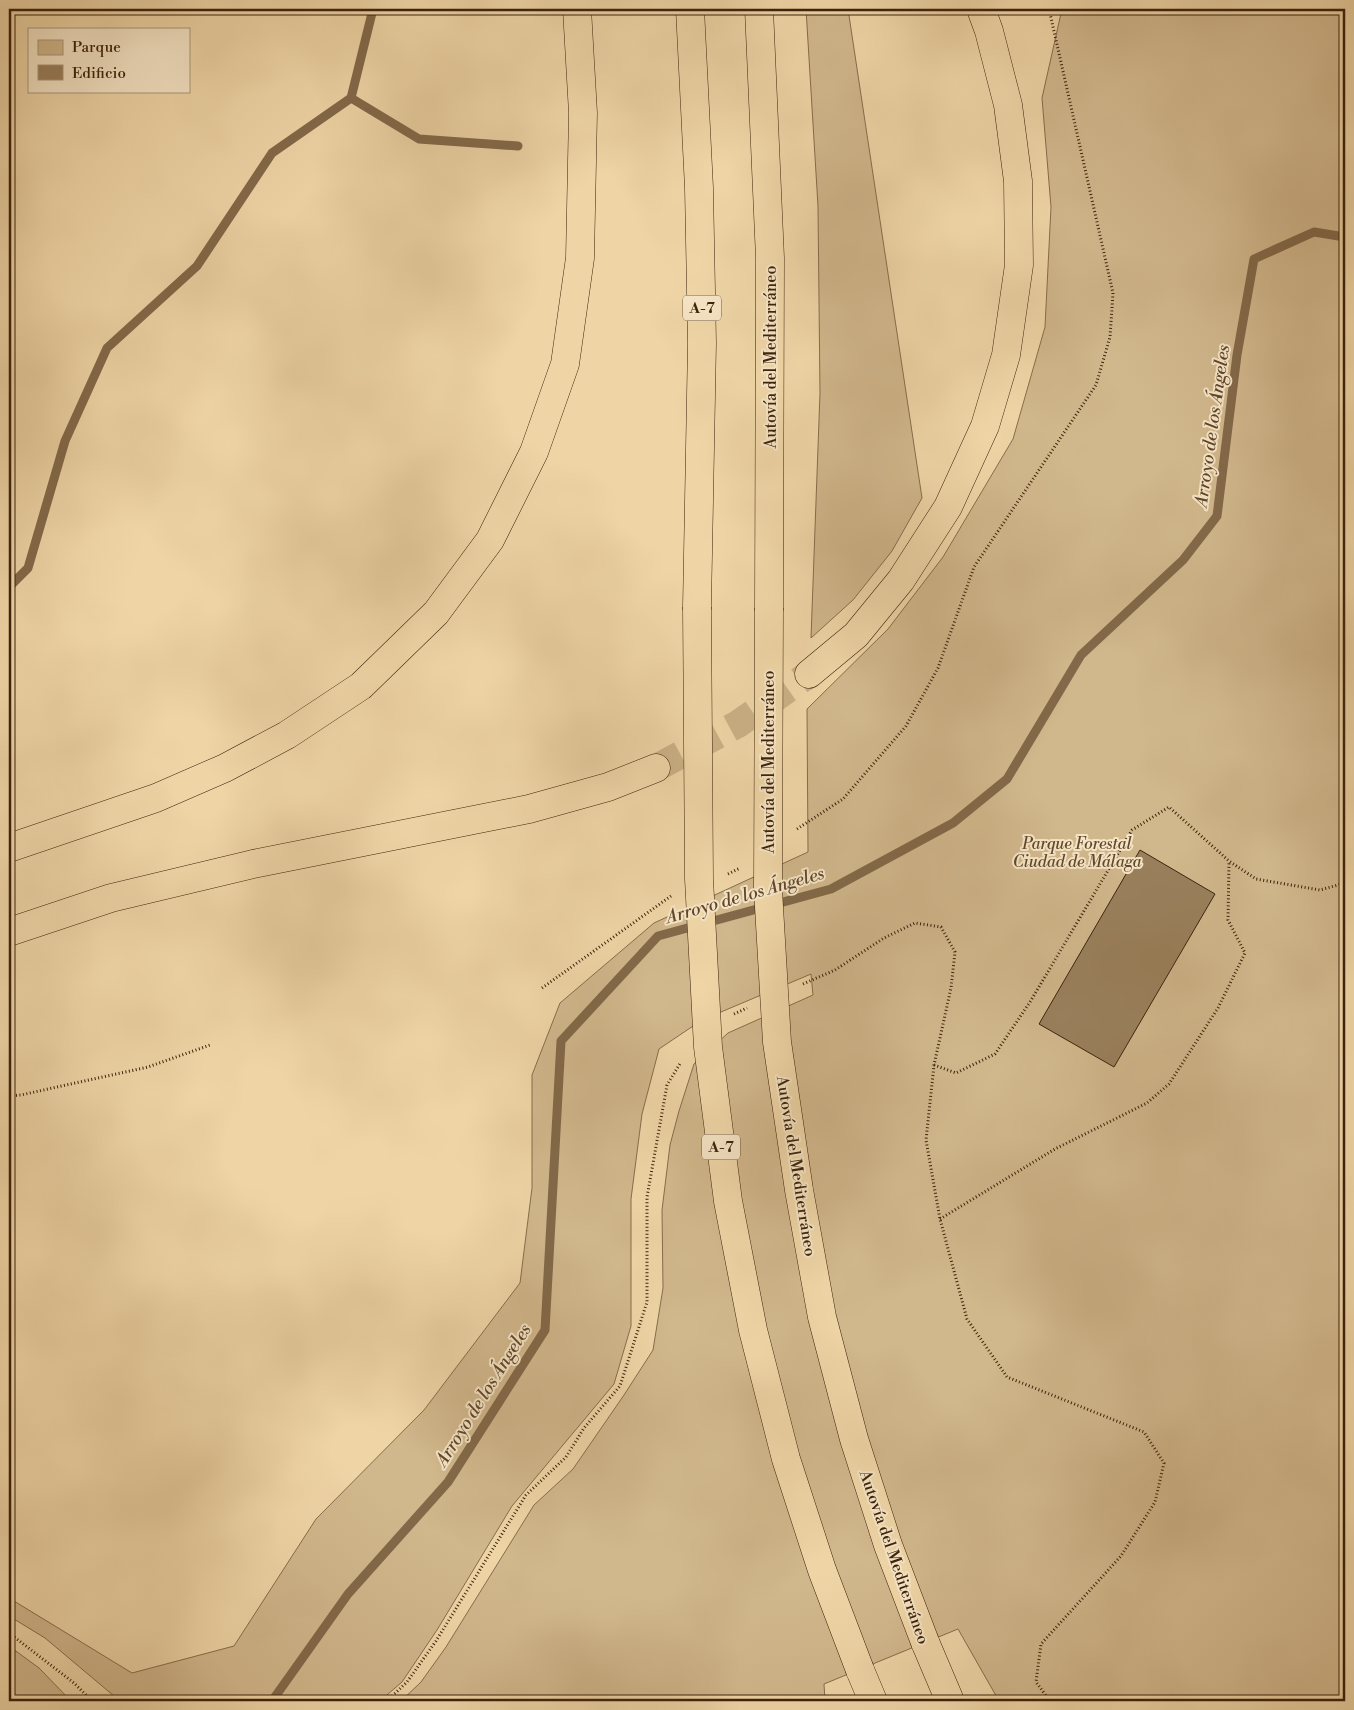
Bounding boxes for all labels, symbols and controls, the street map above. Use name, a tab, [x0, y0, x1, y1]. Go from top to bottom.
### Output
legend	[28, 28, 190, 92]
text: Parque	[72, 38, 121, 57]
text: Edificio	[72, 64, 126, 83]
street label: Autovía del Mediterráneo	[761, 266, 781, 449]
road number: A-7	[683, 296, 721, 320]
water label: Arroyo de los Ángeles	[1189, 343, 1235, 511]
street label: Autovía del Mediterráneo	[759, 671, 779, 854]
park label: Parque Forestal Ciudad de Málaga	[1013, 834, 1141, 872]
water label: Arroyo de los Ángeles	[661, 862, 827, 930]
street label: Autovía del Mediterráneo	[772, 1073, 820, 1258]
road number: A-7	[702, 1134, 740, 1160]
water label: Arroyo de los Ángeles	[429, 1320, 537, 1472]
street label: Autovía del Mediterráneo	[855, 1467, 933, 1647]

